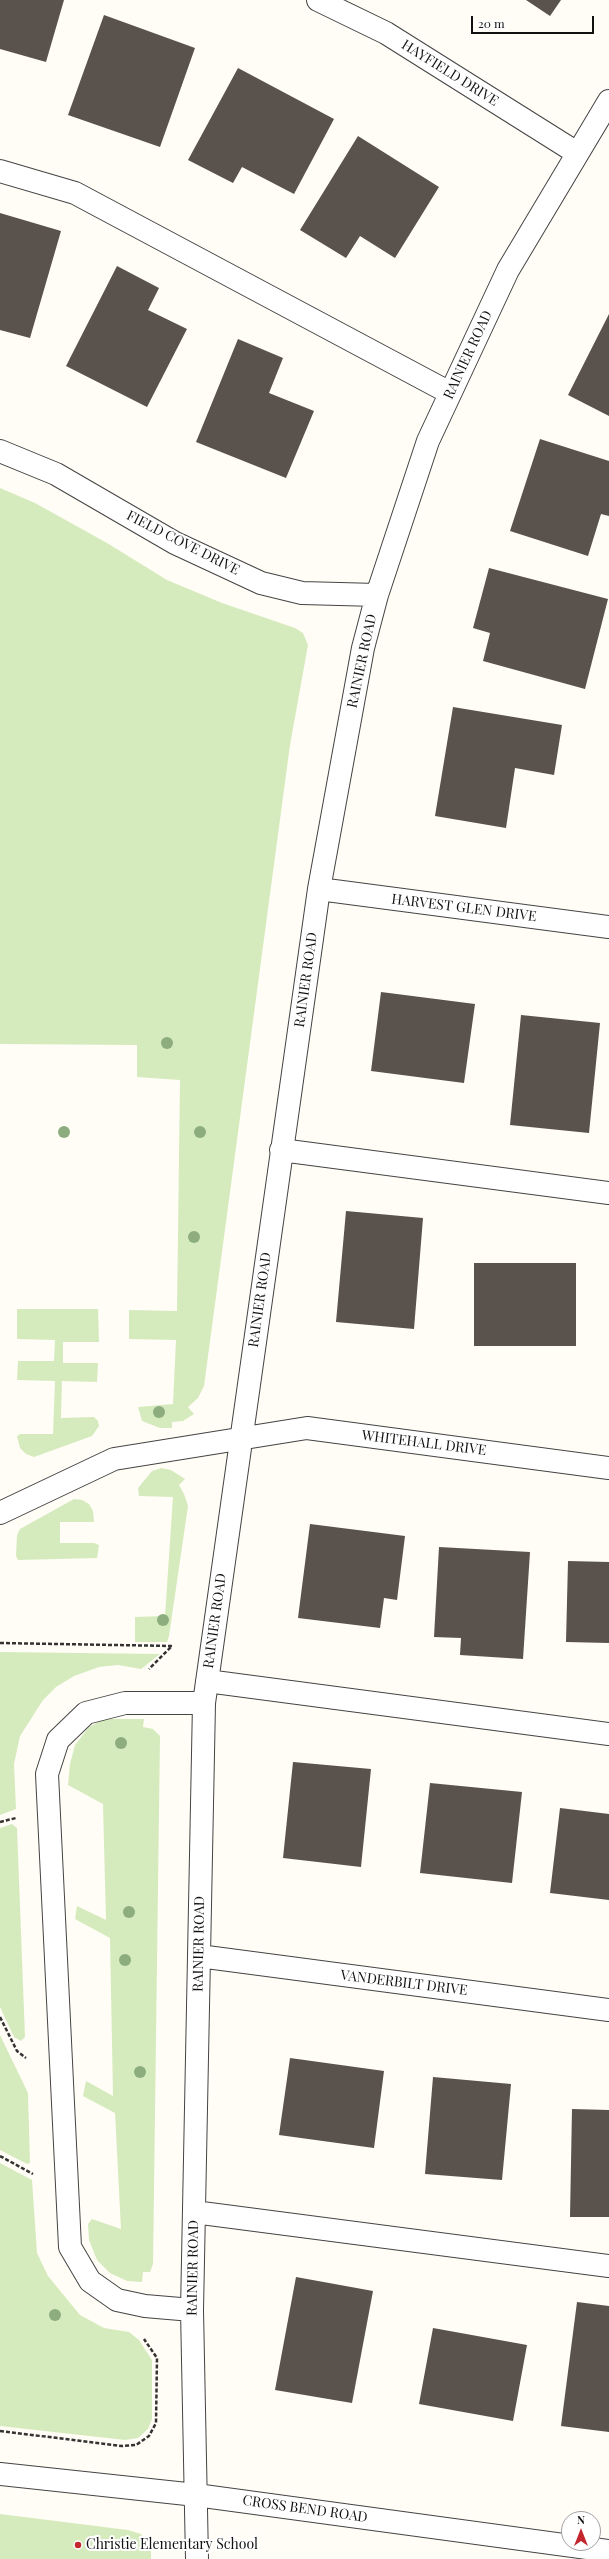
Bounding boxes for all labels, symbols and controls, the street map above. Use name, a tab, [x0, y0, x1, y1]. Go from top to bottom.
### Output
scale bar	[473, 8, 596, 34]
text: 20 m	[478, 15, 505, 31]
street label: HAYFIELD DRIVE	[398, 36, 502, 110]
street label: RAINIER ROAD	[440, 308, 496, 402]
street label: FIELD COVE DRIVE	[124, 507, 242, 579]
street label: RAINIER ROAD	[344, 612, 380, 710]
street label: HARVEST GLEN DRIVE	[390, 891, 538, 925]
street label: RAINIER ROAD	[291, 931, 321, 1029]
street label: RAINIER ROAD	[245, 1251, 275, 1349]
street label: WHITEHALL DRIVE	[361, 1427, 487, 1459]
street label: RAINIER ROAD	[200, 1572, 230, 1670]
street label: RAINIER ROAD	[190, 1896, 208, 1992]
street label: VANDERBILT DRIVE	[340, 1967, 468, 1999]
street label: RAINIER ROAD	[184, 2220, 202, 2316]
street label: CROSS BEND ROAD	[241, 2492, 369, 2526]
north arrow	[561, 2511, 601, 2551]
text: N	[577, 2512, 585, 2527]
place label: Christie Elementary School	[86, 2537, 258, 2553]
marker: Christie Elementary School	[73, 2540, 83, 2550]

